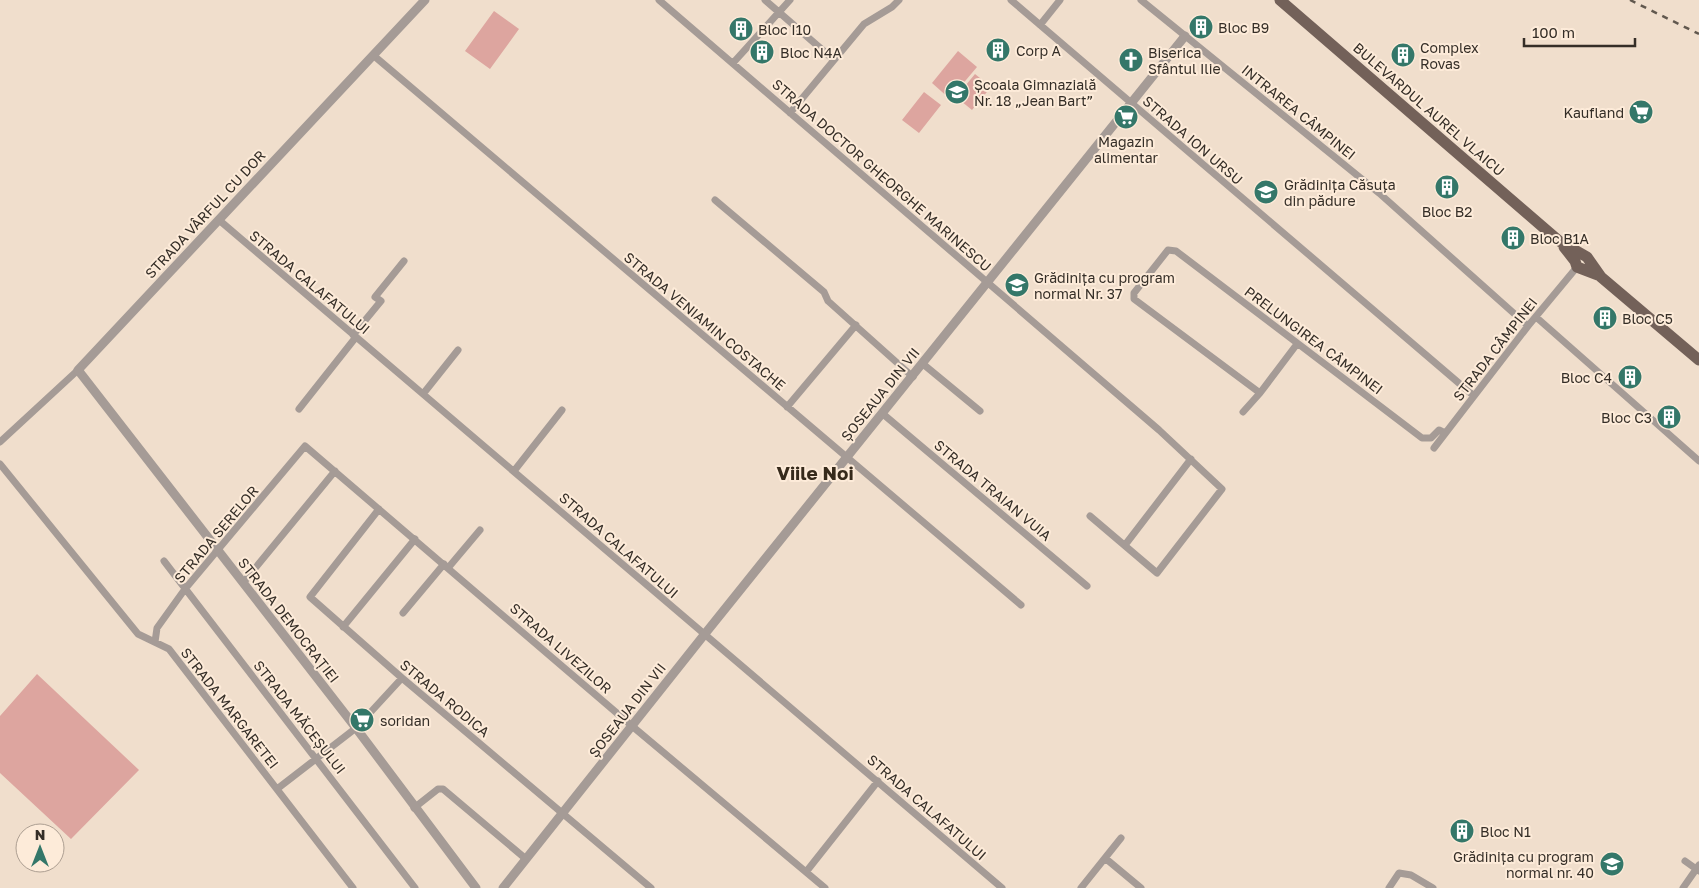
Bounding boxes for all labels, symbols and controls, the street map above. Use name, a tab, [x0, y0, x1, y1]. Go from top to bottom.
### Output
building icon: Bloc B9	[1188, 14, 1214, 40]
scale bar	[1524, 15, 1635, 47]
building icon: Bloc I10	[728, 16, 754, 42]
place label: Bloc B9	[1218, 19, 1269, 36]
place label: Bloc I10	[758, 21, 811, 38]
text: 100 m	[1532, 23, 1575, 41]
building icon: Corp A	[985, 37, 1011, 63]
building icon: Bloc N4A	[749, 39, 775, 65]
street label: BULEVARDUL AUREL VLAICU	[1350, 39, 1508, 179]
place label: Complex Rovas	[1420, 39, 1479, 72]
place label: Corp A	[1016, 42, 1061, 59]
building icon: Complex Rovas	[1390, 42, 1416, 68]
place label: Bloc N4A	[780, 44, 842, 61]
place label: Biserica Sfântul Ilie	[1148, 44, 1221, 77]
church icon: Biserica Sfântul Ilie	[1118, 47, 1144, 73]
street label: INTRAREA CÂMPINEI	[1239, 61, 1359, 163]
street label: STRADA DOCTOR GHEORGHE MARINESCU	[769, 75, 995, 275]
place label: Școala Gimnazială Nr. 18 „Jean Bart”	[974, 76, 1097, 109]
school or university icon: Școala Gimnazială Nr. 18 „Jean Bart”	[944, 79, 970, 105]
street label: STRADA ION URSU	[1140, 92, 1246, 188]
supermarket icon: Kaufland	[1628, 99, 1654, 125]
supermarket icon: Magazin alimentar	[1113, 104, 1139, 130]
place label: Kaufland	[1563, 104, 1624, 121]
place label: Magazin alimentar	[1094, 133, 1159, 166]
street label: STRADA VÂRFUL CU DOR	[141, 146, 269, 282]
building icon: Bloc B2	[1434, 174, 1460, 200]
place label: Grădinița Căsuța din pădure	[1284, 176, 1396, 209]
school or university icon: Grădinița Căsuța din pădure	[1253, 179, 1279, 205]
place label: Bloc B2	[1422, 203, 1472, 220]
building icon: Bloc B1A	[1500, 225, 1526, 251]
street label: STRADA CALAFATULUI	[246, 227, 374, 337]
place label: Bloc B1A	[1530, 230, 1589, 247]
street label: STRADA VENIAMIN COSTACHE	[621, 248, 789, 394]
place label: Grădinița cu program normal Nr. 37	[1034, 269, 1175, 302]
school or university icon: Grădinița cu program normal Nr. 37	[1004, 272, 1030, 298]
street label: PRELUNGIREA CÂMPINEI	[1242, 282, 1386, 398]
street label: STRADA CÂMPINEI	[1449, 294, 1541, 404]
building icon: Bloc C5	[1592, 305, 1618, 331]
place label: Bloc C5	[1622, 310, 1673, 327]
street label: ȘOSEAUA DIN VII	[837, 344, 923, 444]
building icon: Bloc C4	[1617, 364, 1643, 390]
place label: Bloc C4	[1561, 369, 1612, 386]
building icon: Bloc C3	[1656, 404, 1682, 430]
place label: Bloc C3	[1601, 409, 1652, 426]
street label: STRADA TRAIAN VUIA	[931, 436, 1055, 544]
district label: Viile Noi	[776, 461, 854, 484]
street label: STRADA SERELOR	[170, 482, 262, 586]
street label: STRADA CALAFATULUI	[556, 489, 682, 601]
street label: STRADA DEMOCRAȚIEI	[234, 554, 343, 687]
street label: STRADA LIVEZILOR	[507, 599, 615, 697]
street label: STRADA MARGARETEI	[178, 644, 282, 772]
street label: STRADA RODICA	[397, 656, 494, 741]
street label: STRADA MĂCEȘULUI	[250, 657, 350, 777]
street label: ȘOSEAUA DIN VII	[585, 659, 669, 761]
supermarket icon: soridan	[349, 707, 375, 733]
place label: soridan	[380, 712, 430, 729]
street label: STRADA CALAFATULUI	[864, 751, 990, 863]
building icon: Bloc N1	[1449, 818, 1475, 844]
north arrow	[15, 823, 65, 873]
place label: Bloc N1	[1480, 823, 1531, 840]
text: N	[35, 826, 45, 843]
place label: Grădinița cu program normal nr. 40	[1453, 848, 1594, 881]
school or university icon: Grădinița cu program normal nr. 40	[1599, 851, 1625, 877]

